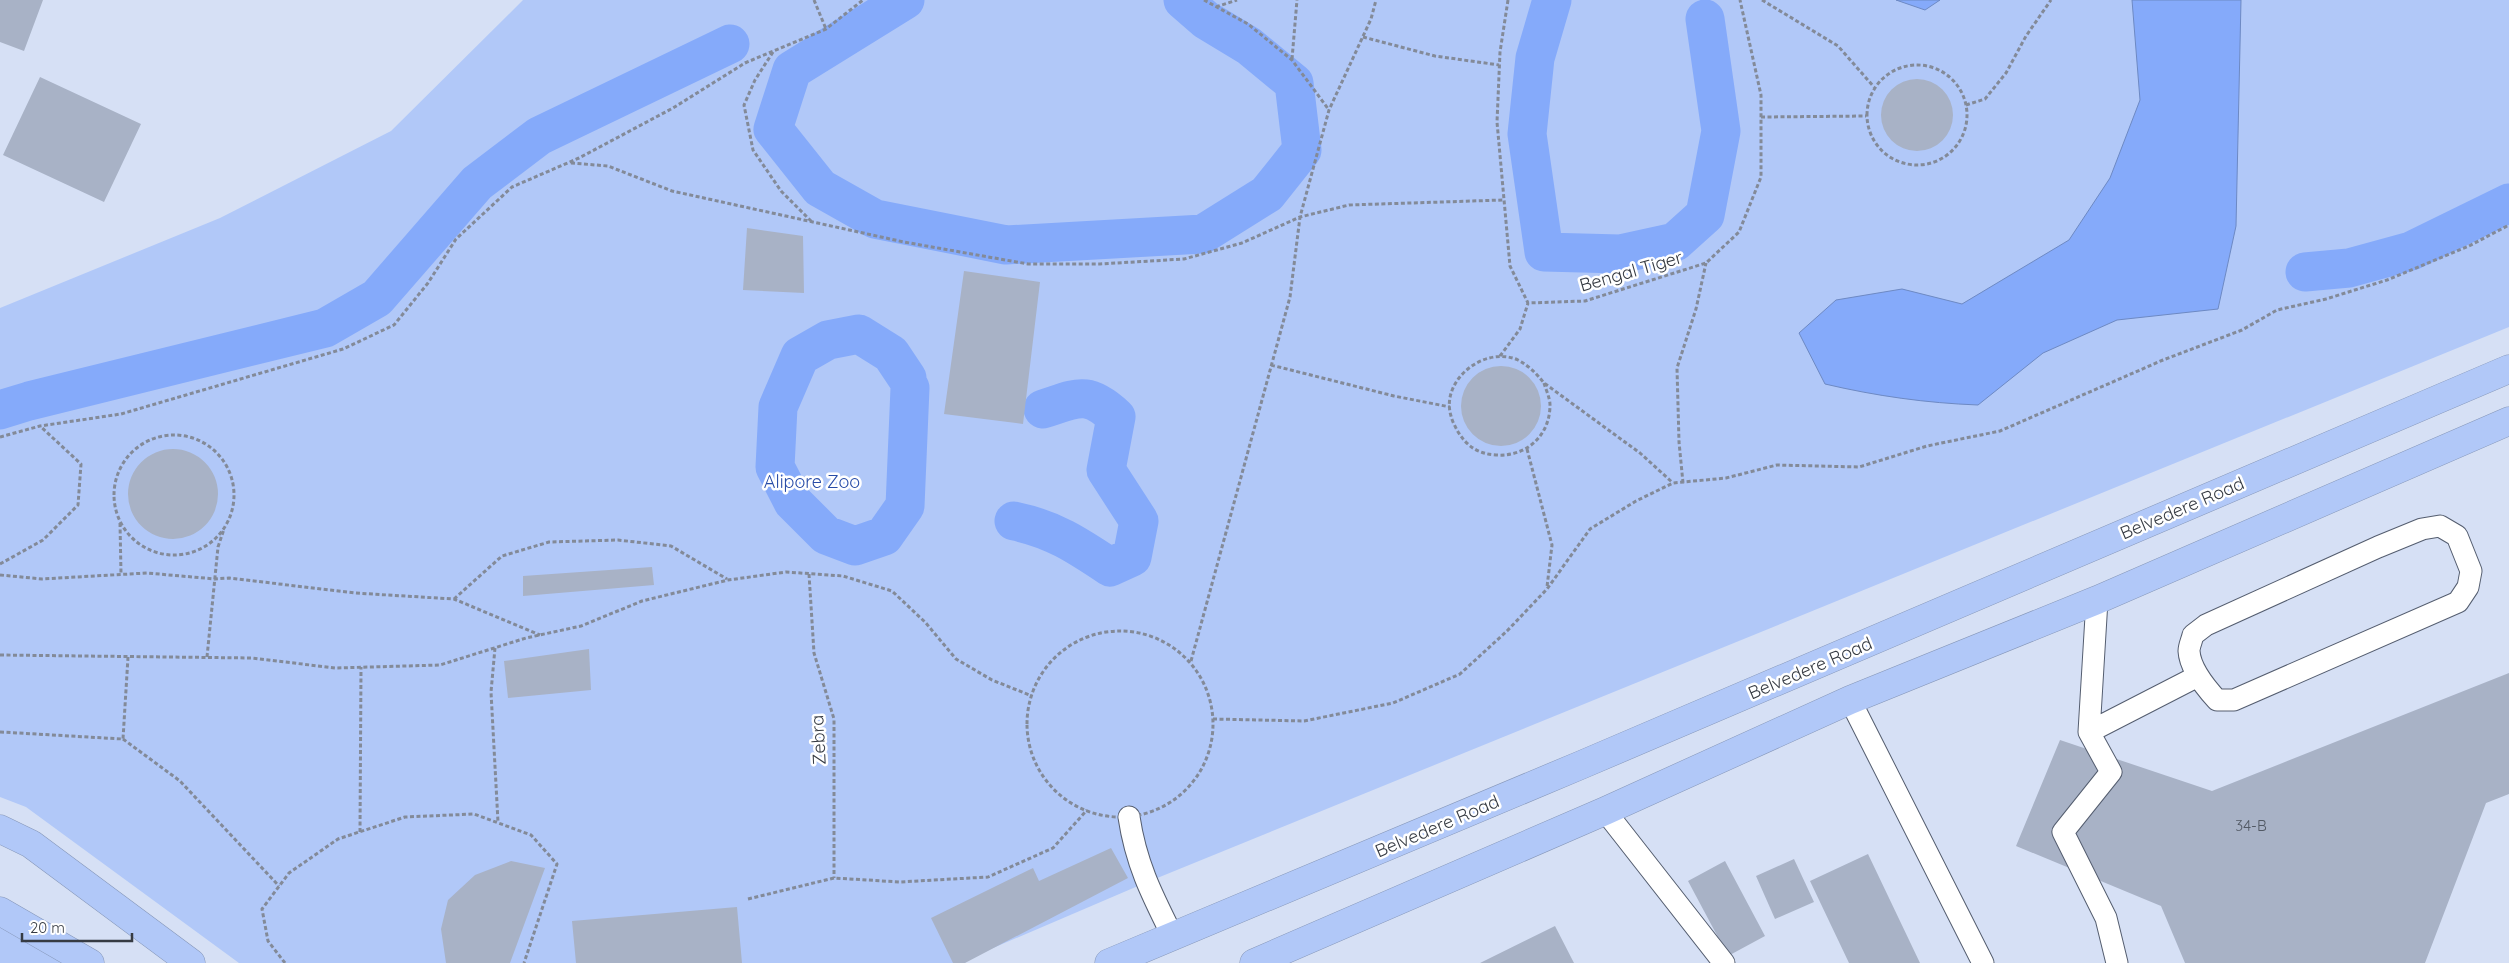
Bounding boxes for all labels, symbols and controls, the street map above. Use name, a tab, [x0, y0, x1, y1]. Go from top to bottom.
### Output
street label: Bengal Tiger	[1577, 245, 1685, 297]
park label: Alipore Zoo	[764, 470, 860, 493]
street label: Belvedere Road	[2117, 472, 2247, 544]
street label: Belvedere Road	[1745, 632, 1875, 704]
street label: Zebra	[805, 714, 831, 766]
street label: Belvedere Road	[1372, 790, 1502, 862]
house number: 34-B	[2235, 816, 2267, 835]
scale bar	[22, 910, 132, 942]
text: 20 m	[30, 918, 65, 937]

